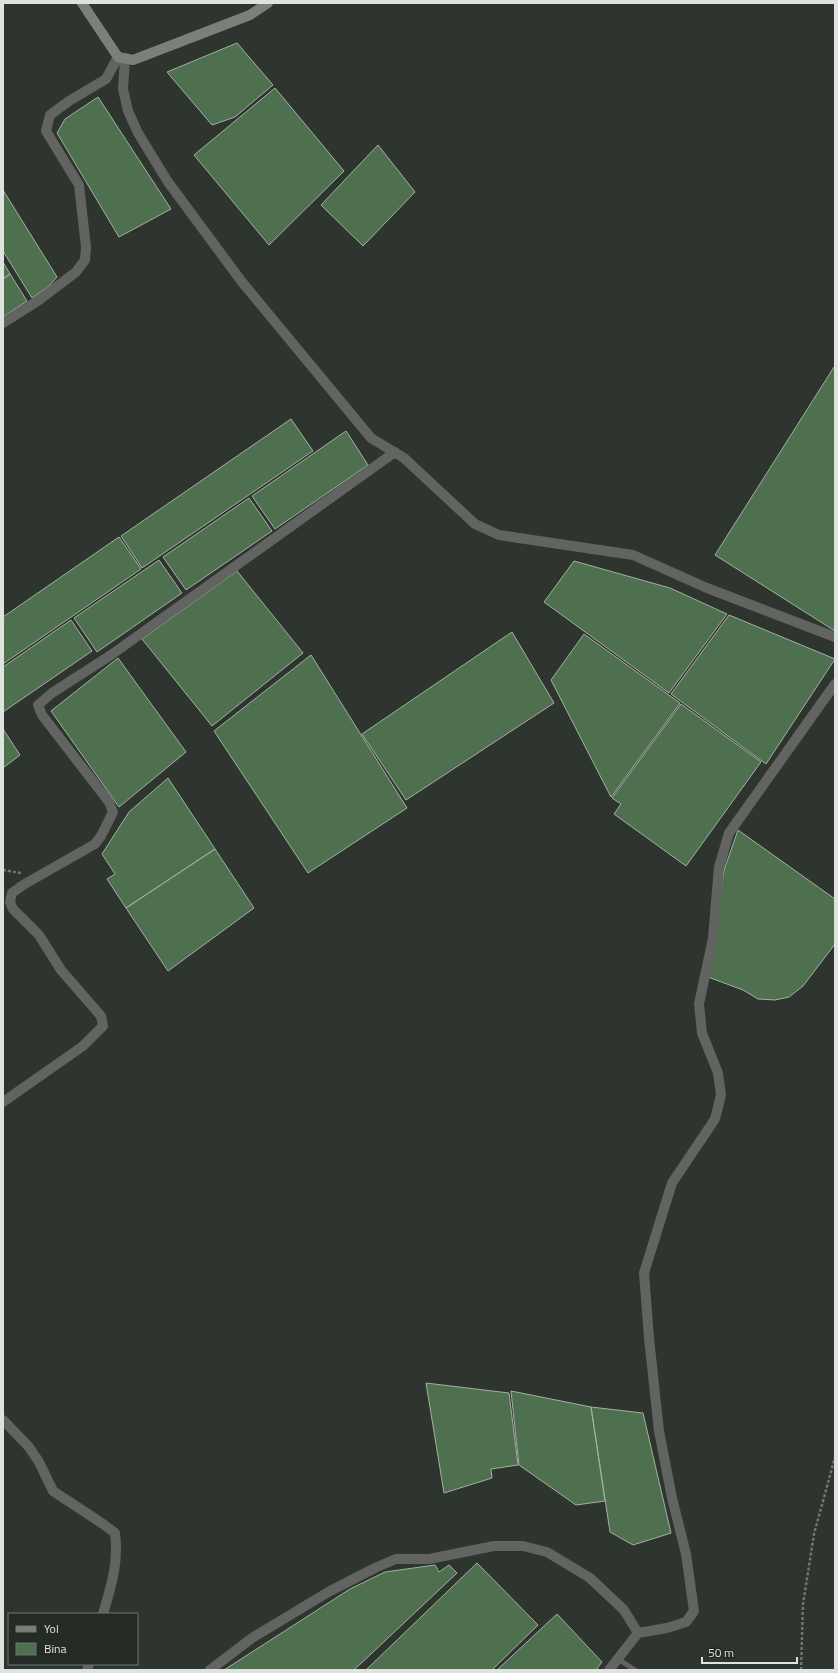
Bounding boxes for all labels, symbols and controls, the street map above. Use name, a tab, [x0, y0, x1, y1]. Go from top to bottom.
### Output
legend	[8, 1613, 138, 1665]
text: Yol	[44, 1619, 59, 1638]
text: Bina	[44, 1639, 66, 1658]
scale bar	[702, 1639, 797, 1665]
text: 50 m	[708, 1643, 734, 1662]

